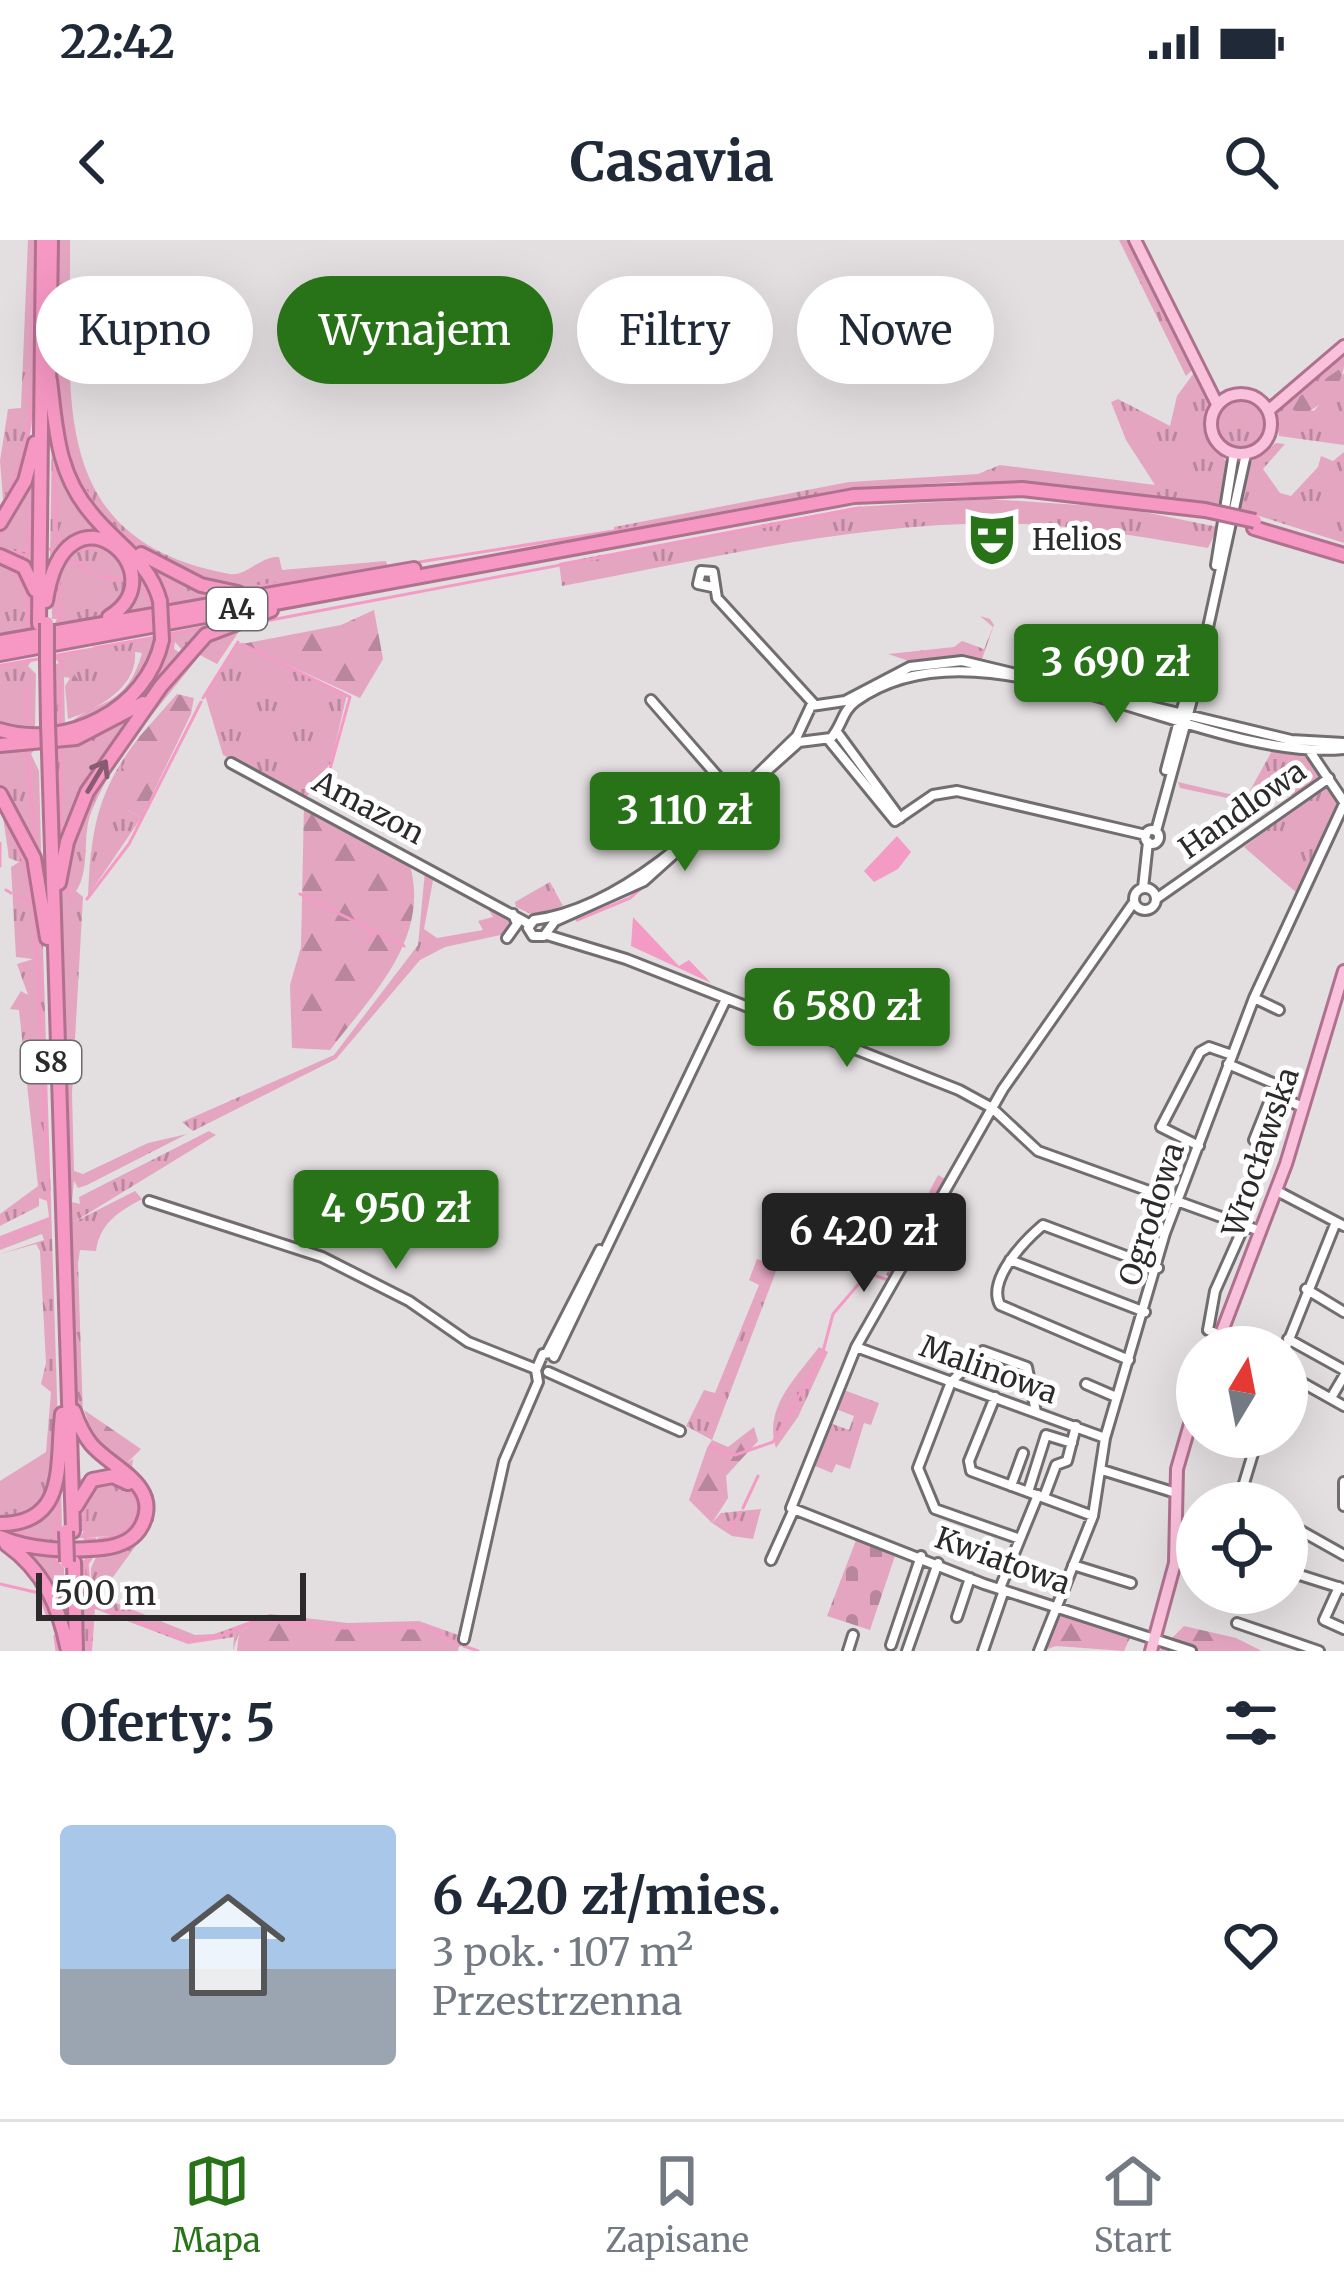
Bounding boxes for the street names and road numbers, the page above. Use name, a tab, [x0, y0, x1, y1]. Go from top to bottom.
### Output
road number: A4	[207, 588, 267, 630]
street label: Handlowa	[1171, 752, 1313, 866]
street label: Amazon	[306, 761, 431, 852]
road number: S8	[21, 1041, 81, 1083]
street label: Wrocławska	[1213, 1062, 1307, 1243]
street label: Ogrodowa	[1110, 1138, 1192, 1290]
street label: Malinowa	[915, 1327, 1063, 1411]
street label: Kwiatowa	[930, 1518, 1076, 1602]

